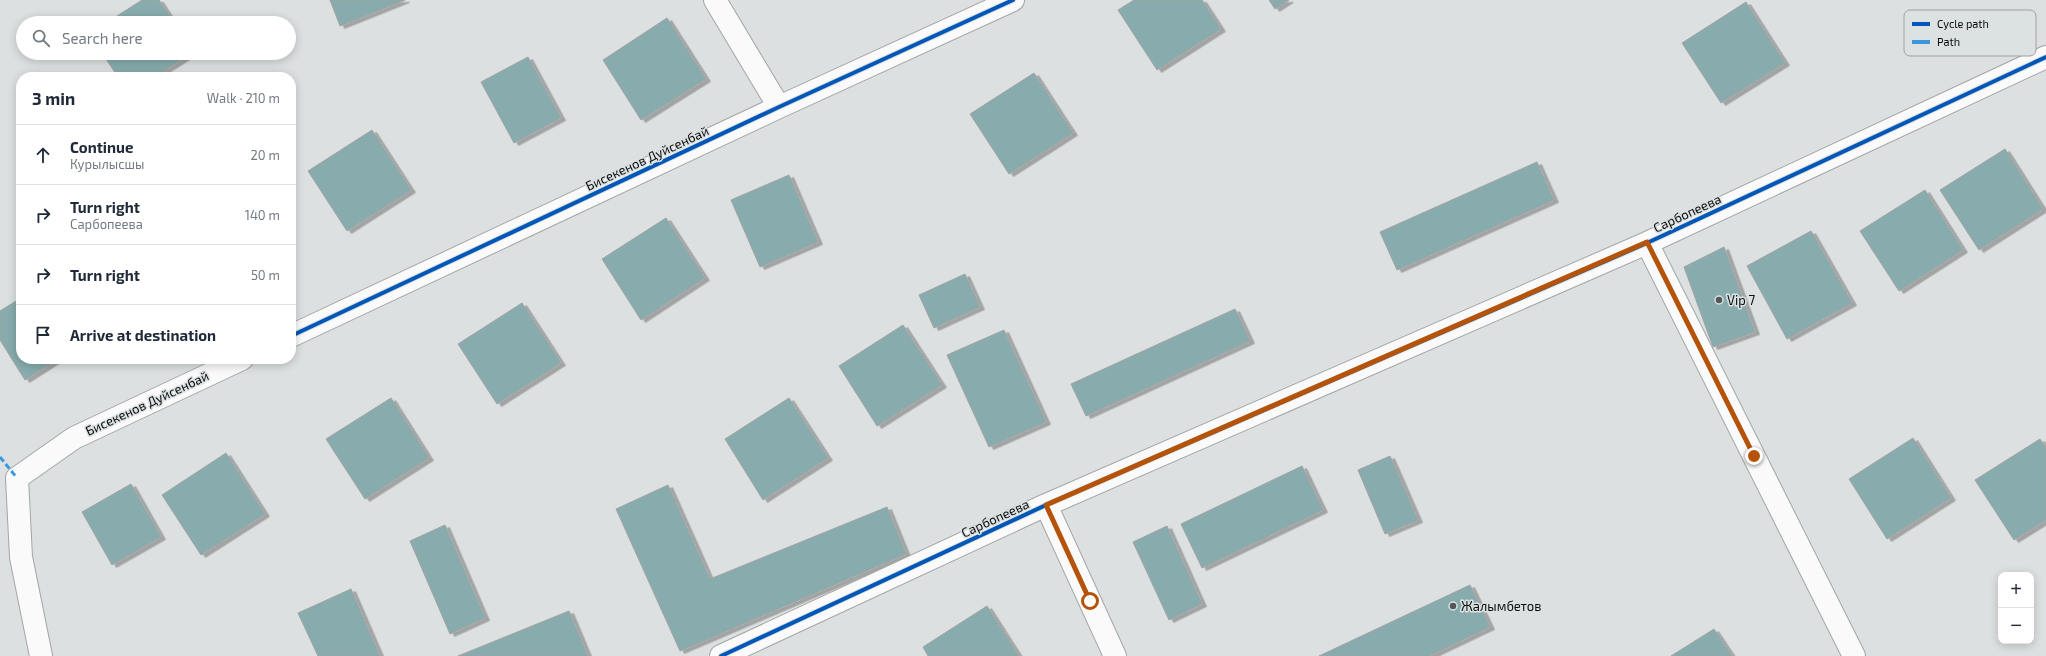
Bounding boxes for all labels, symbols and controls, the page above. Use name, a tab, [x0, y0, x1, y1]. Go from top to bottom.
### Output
legend	[1904, 10, 2036, 56]
search box	[16, 16, 296, 60]
text: Cycle path	[1937, 17, 1989, 30]
icon: search	[30, 27, 52, 49]
text: Search here	[62, 29, 143, 47]
text: Path	[1937, 35, 1960, 48]
text: 3 min	[32, 88, 75, 108]
text: Walk · 210 m	[207, 90, 280, 106]
street label: Бисекенов Дуйсенбай	[583, 122, 711, 194]
text: Continue	[70, 138, 133, 156]
icon: ahead	[32, 144, 54, 166]
text: 20 m	[251, 147, 280, 163]
text: Курылысшы	[70, 156, 144, 172]
street label: Сарбопеева	[1651, 190, 1723, 236]
text: Turn right	[70, 198, 140, 216]
icon: right	[32, 204, 54, 226]
text: 140 m	[245, 207, 280, 223]
text: Сарбопеева	[70, 216, 143, 232]
icon: right	[32, 264, 54, 286]
text: Turn right	[70, 266, 140, 284]
text: 50 m	[251, 267, 280, 283]
place label: Vip 7	[1727, 292, 1756, 308]
marker: Vip 7	[1714, 295, 1724, 305]
icon: arrive	[32, 324, 54, 346]
text: Arrive at destination	[70, 326, 216, 344]
street label: Бисекенов Дуйсенбай	[83, 367, 211, 439]
route end	[1745, 447, 1763, 465]
street label: Сарбопеева	[959, 495, 1031, 541]
map controls	[1998, 572, 2034, 644]
button: +	[1998, 572, 2034, 608]
route start	[1081, 592, 1099, 610]
place label: Жалымбетов	[1461, 598, 1542, 614]
marker: Жалымбетов	[1448, 601, 1458, 611]
button: −	[1998, 608, 2034, 644]

